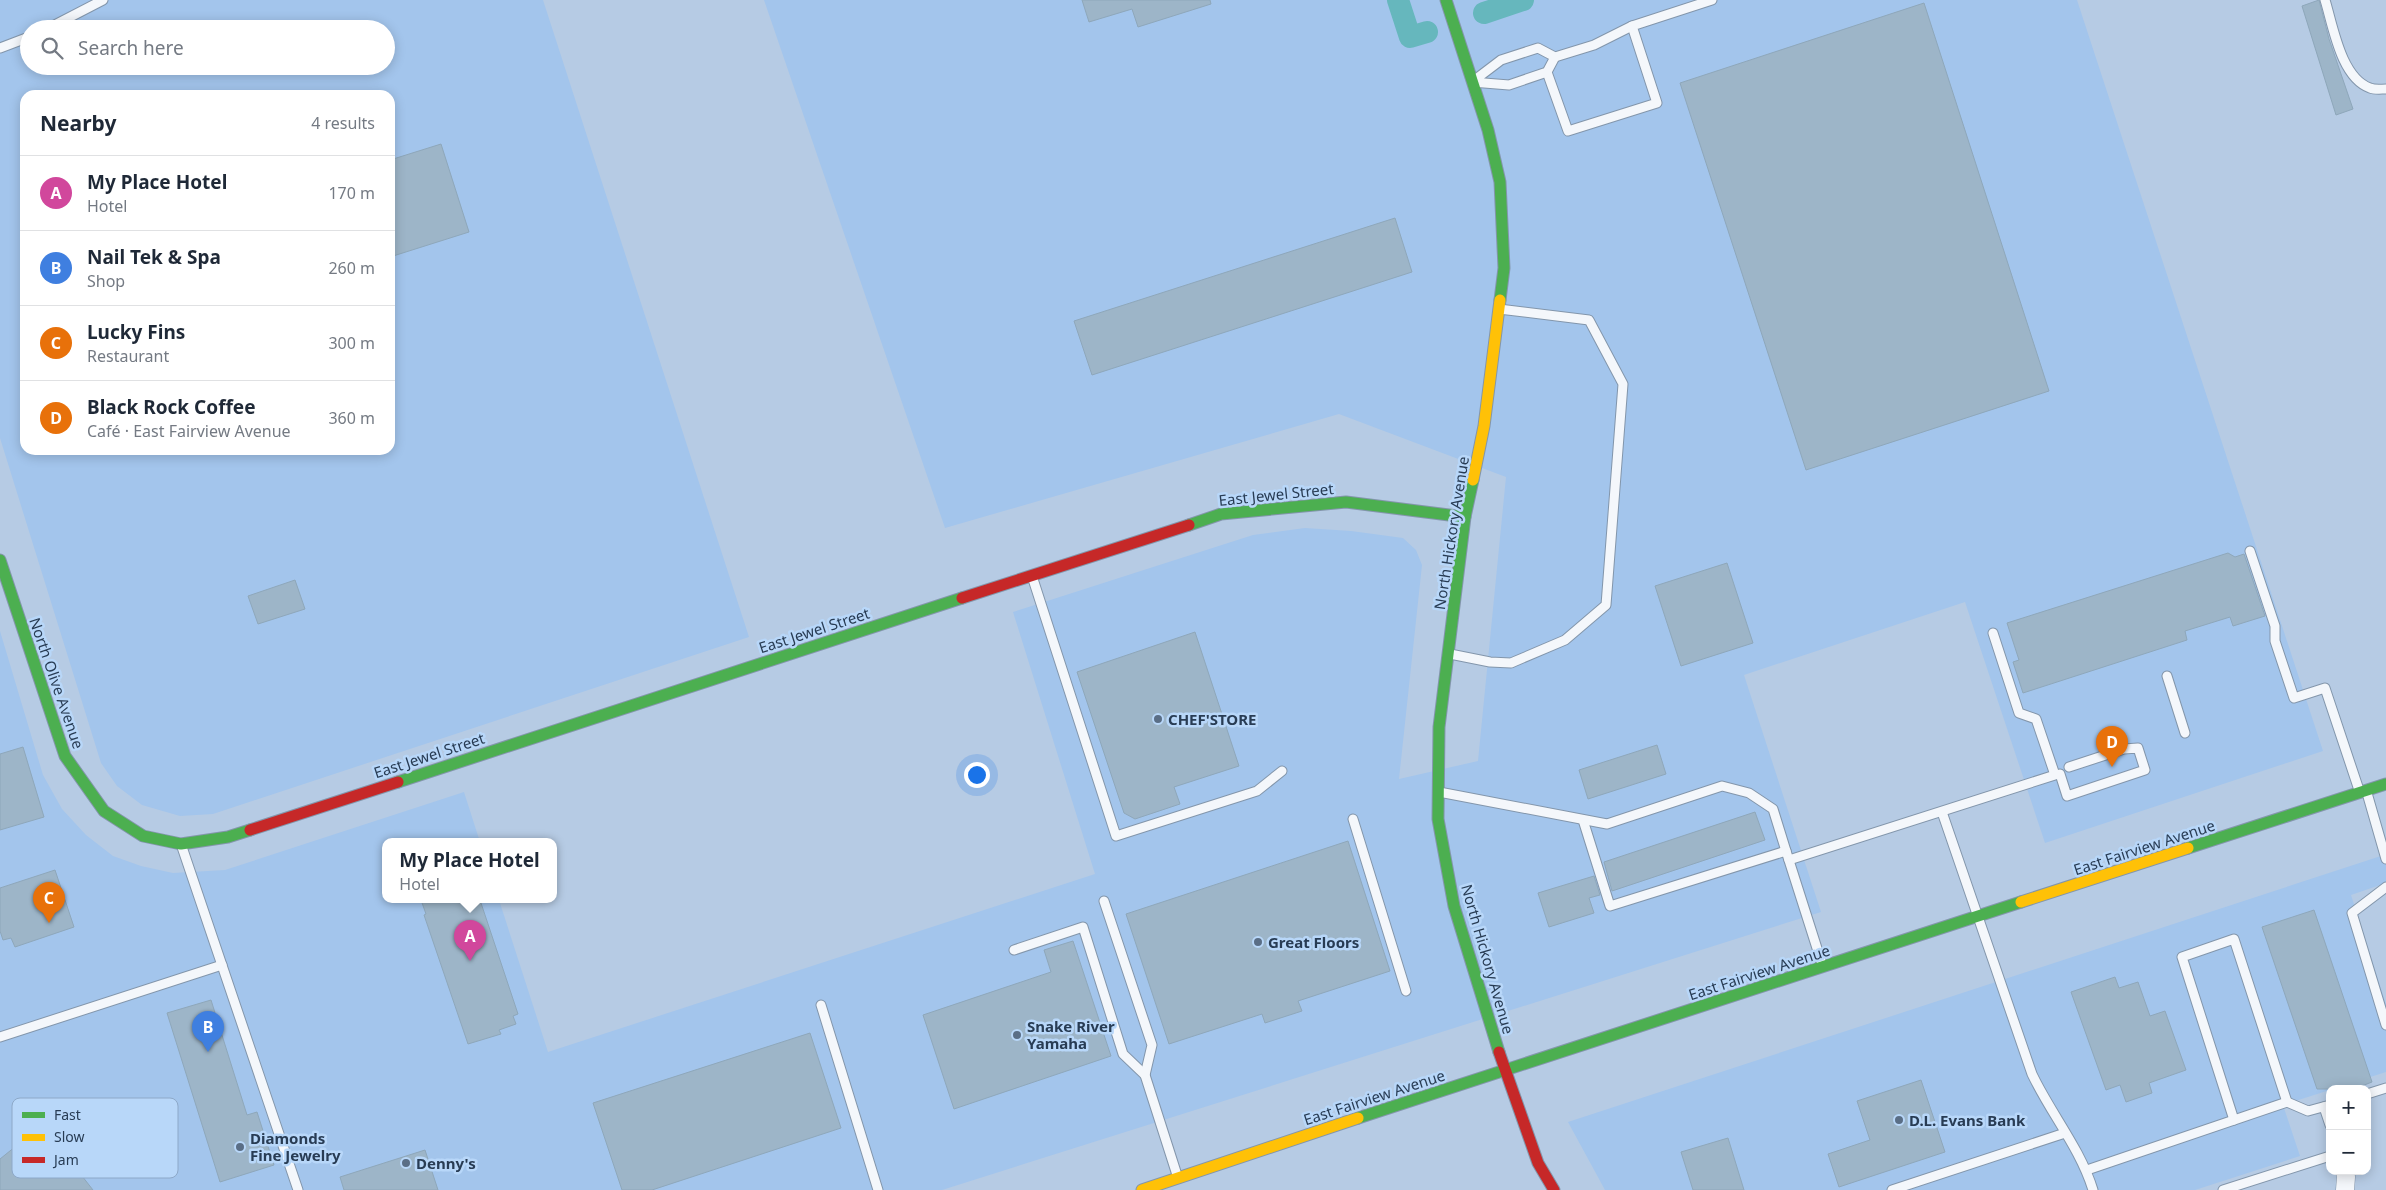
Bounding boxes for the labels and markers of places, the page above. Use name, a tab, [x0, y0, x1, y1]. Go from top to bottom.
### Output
place label: CHEF'STORE	[1168, 709, 1256, 729]
marker: CHEF'STORE	[1152, 713, 1164, 725]
pin: D	[2096, 726, 2128, 767]
pin: C	[33, 882, 65, 923]
pin: A	[454, 920, 486, 961]
place label: Great Floors	[1268, 932, 1359, 952]
marker: Great Floors	[1252, 936, 1264, 948]
pin: B	[192, 1011, 224, 1052]
place label: Snake River Yamaha	[1027, 1016, 1115, 1053]
marker: Snake River Yamaha	[1011, 1029, 1023, 1041]
place label: D.L. Evans Bank	[1909, 1110, 2026, 1130]
marker: D.L. Evans Bank	[1893, 1114, 1905, 1126]
place label: Diamonds Fine Jewelry	[250, 1128, 341, 1165]
marker: Diamonds Fine Jewelry	[234, 1141, 246, 1153]
place label: Denny's	[416, 1153, 476, 1173]
marker: Denny's	[400, 1157, 412, 1169]

